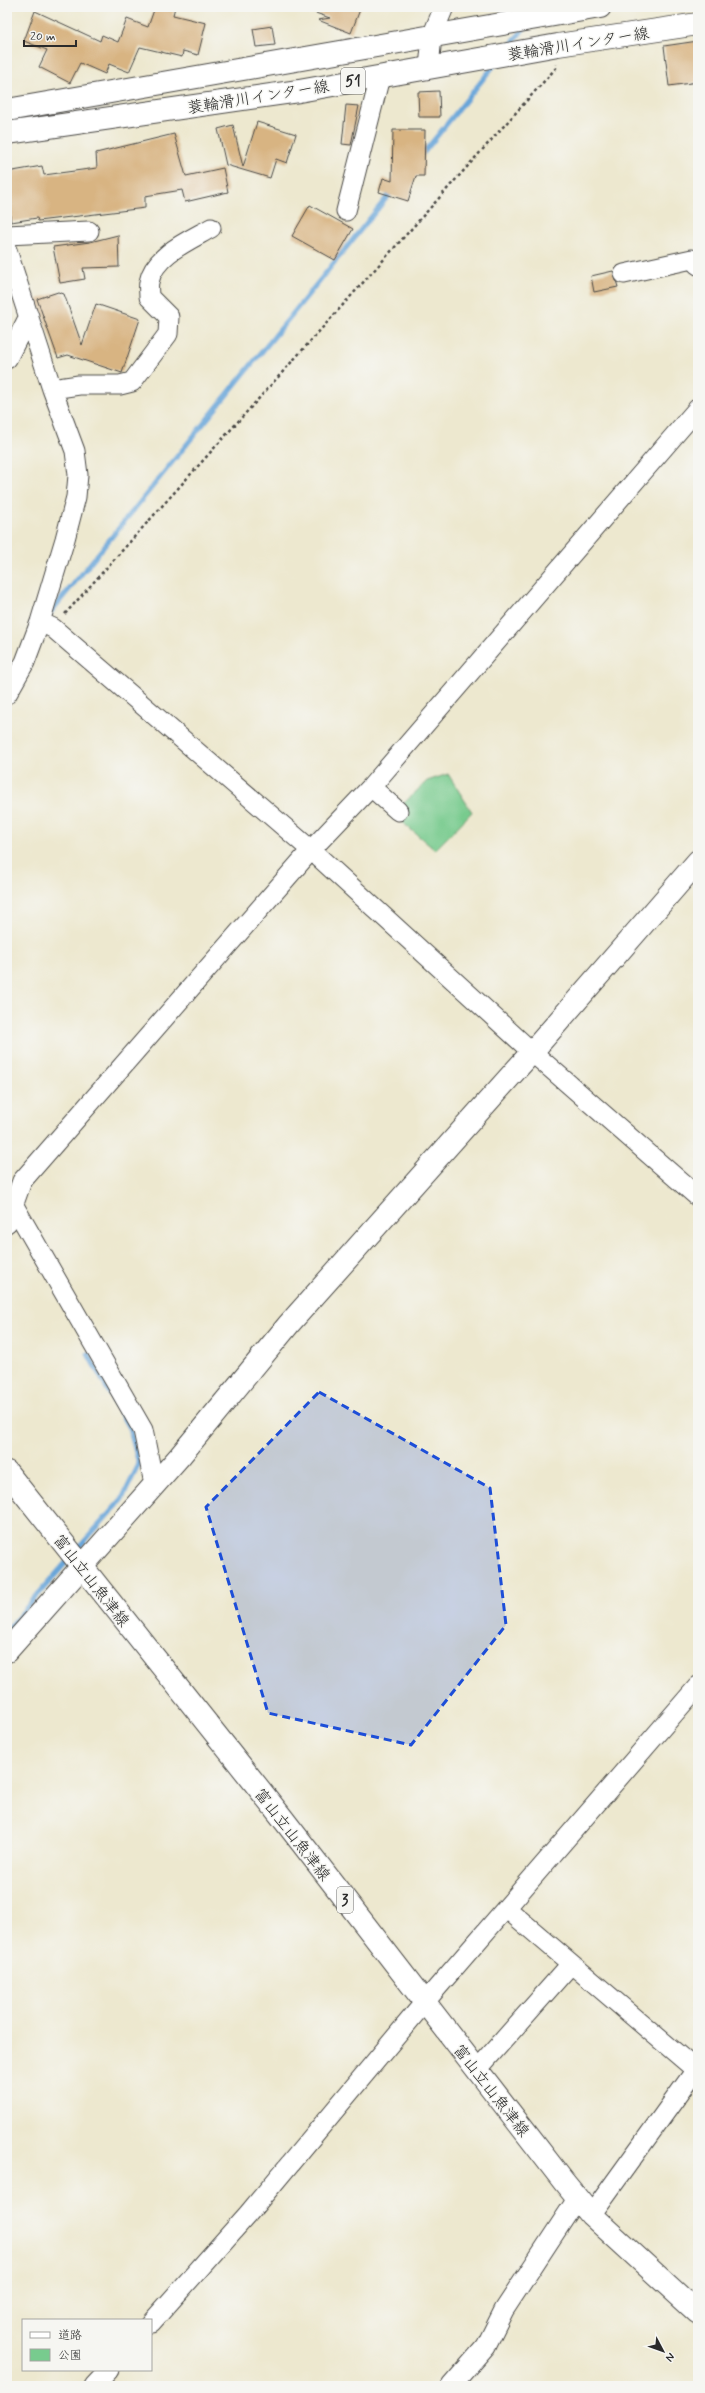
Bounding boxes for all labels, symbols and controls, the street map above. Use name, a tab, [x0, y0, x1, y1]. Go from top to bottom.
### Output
scale bar	[24, 22, 76, 48]
street label: 蓑輪滑川インター線	[506, 23, 651, 66]
text: 20 m	[30, 29, 56, 45]
road number: 51	[341, 68, 365, 94]
street label: 蓑輪滑川インター線	[186, 76, 331, 119]
street label: 富山立山魚津線	[48, 1530, 134, 1632]
street label: 富山立山魚津線	[249, 1784, 335, 1886]
road number: 3	[337, 1887, 353, 1913]
street label: 富山立山魚津線	[448, 2040, 534, 2142]
legend	[22, 2319, 152, 2371]
text: 道路	[58, 2328, 82, 2344]
north arrow	[643, 2331, 683, 2371]
text: 公園	[58, 2348, 82, 2364]
text: N	[662, 2350, 677, 2364]

